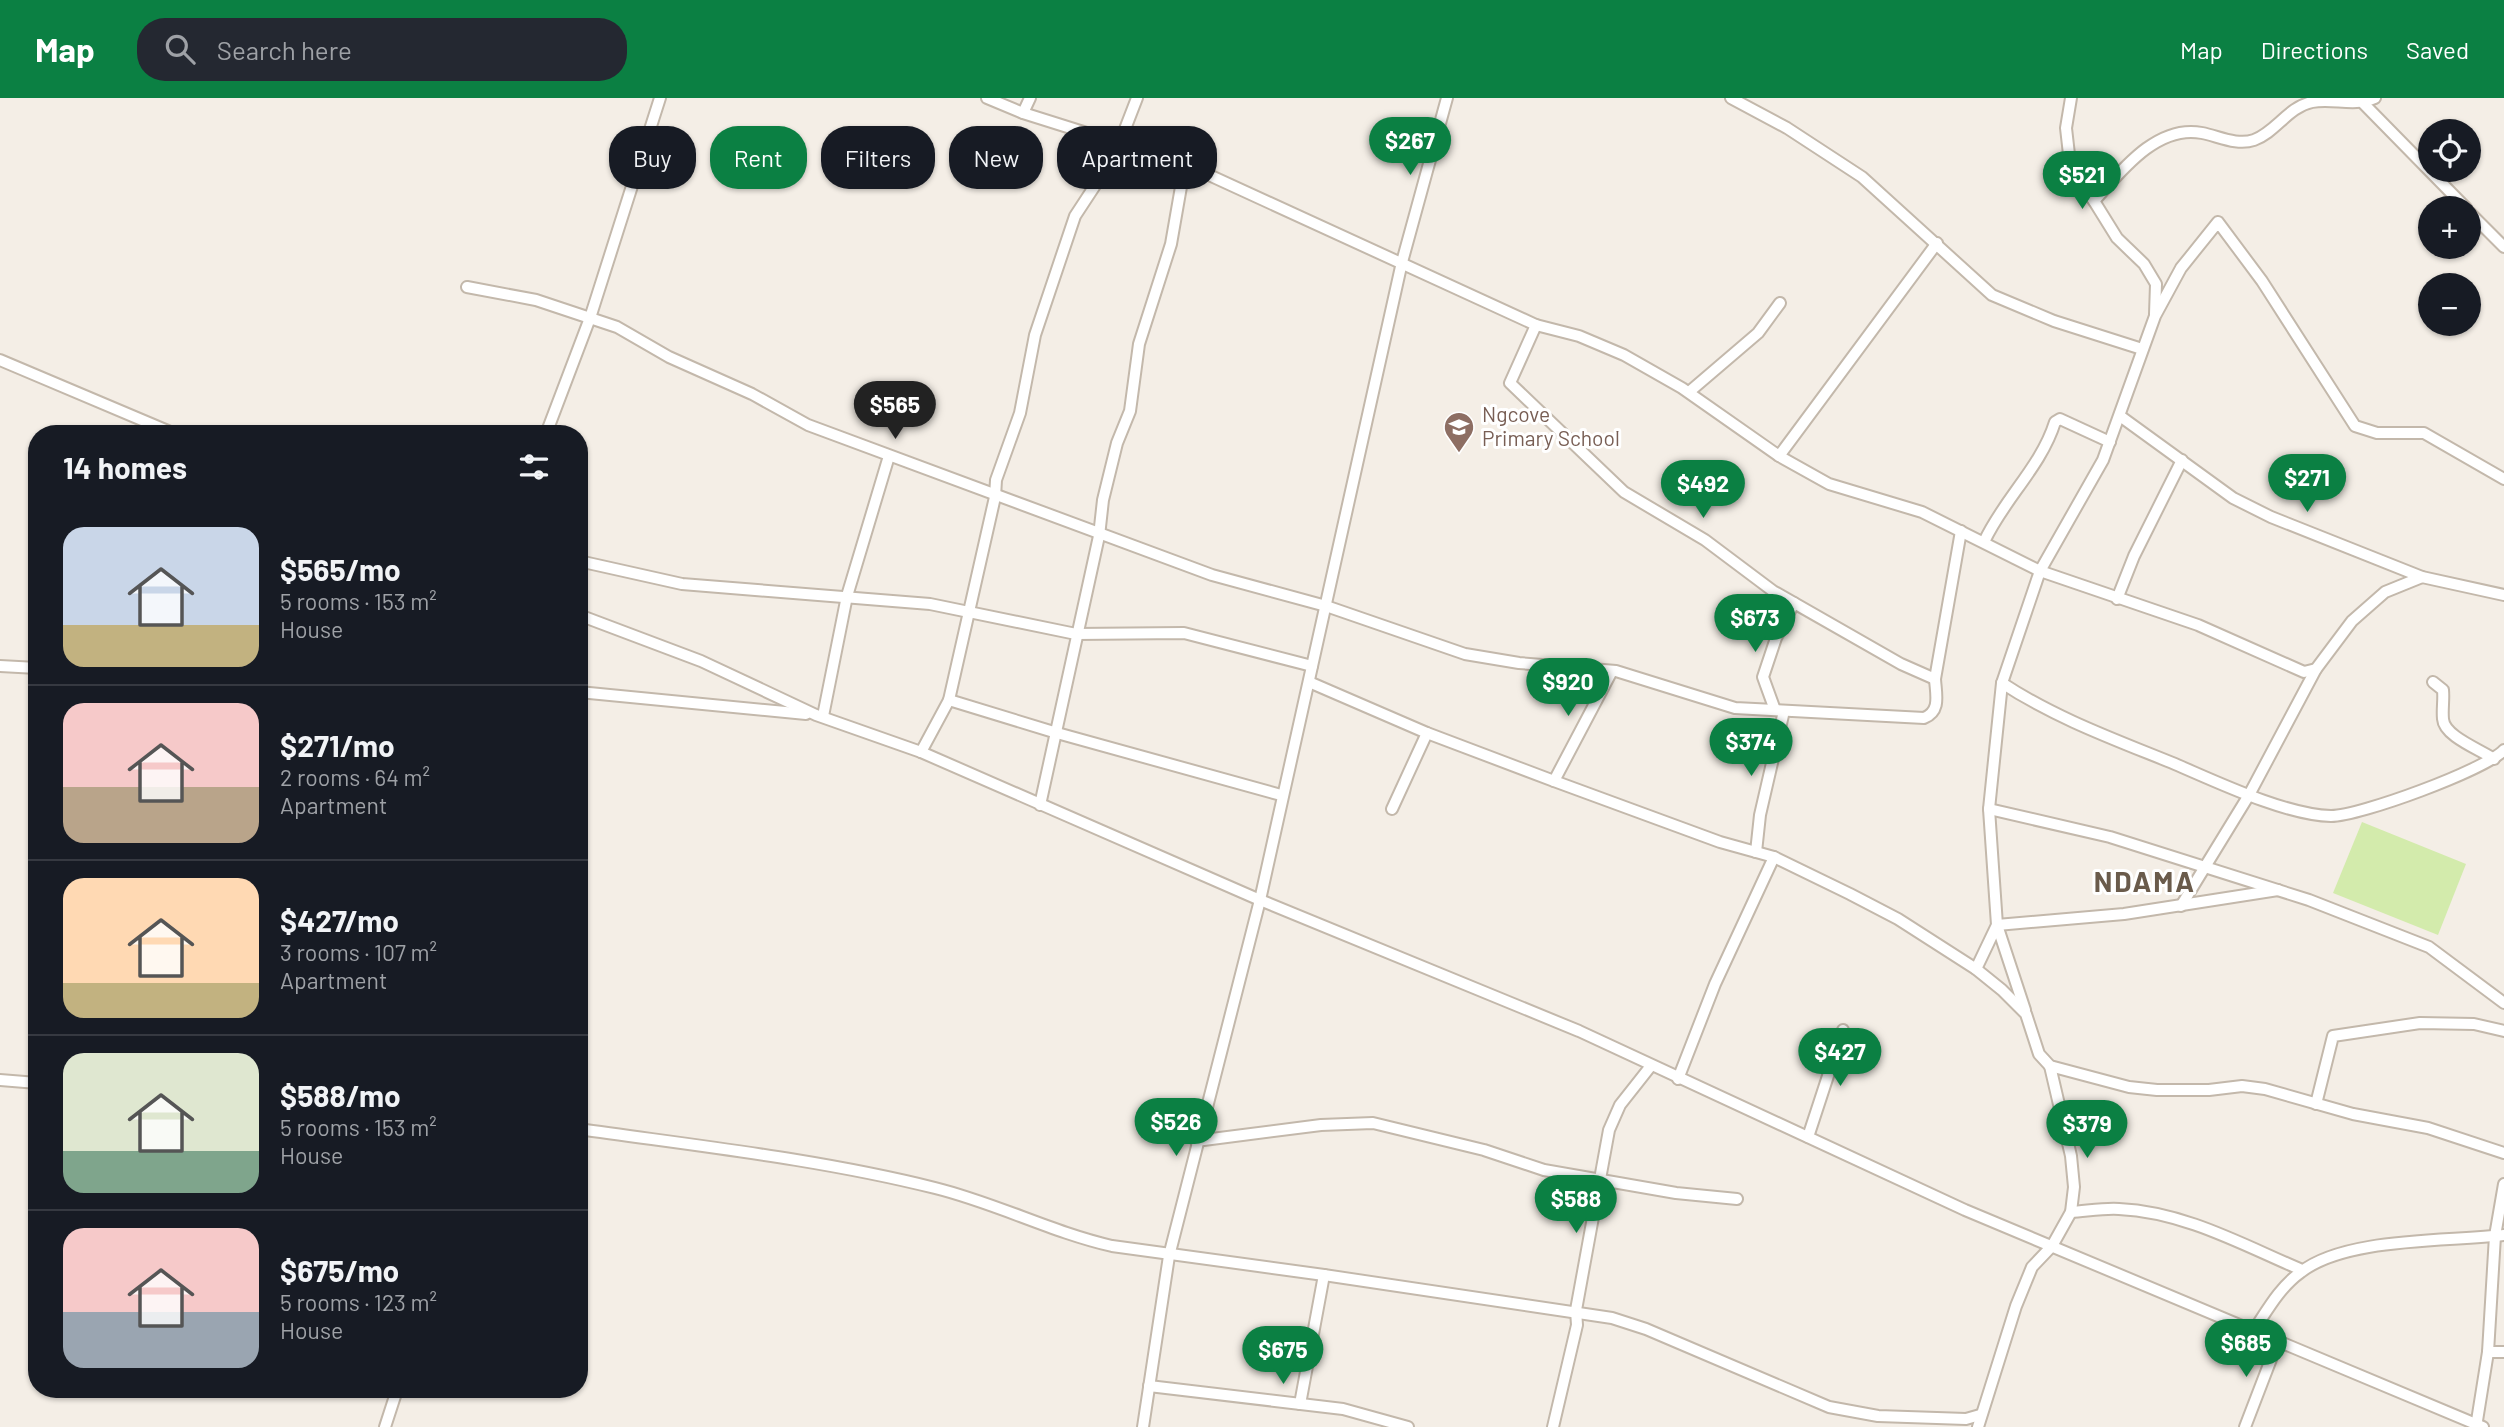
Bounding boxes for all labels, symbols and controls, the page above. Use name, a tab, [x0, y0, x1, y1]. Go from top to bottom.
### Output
search box	[137, 18, 627, 81]
text: Map	[35, 29, 95, 69]
icon: search	[161, 30, 199, 68]
text: Search here	[217, 34, 352, 65]
text: Map	[2180, 35, 2223, 64]
text: Directions	[2261, 35, 2368, 64]
text: Saved	[2406, 35, 2469, 64]
pin: $267	[1369, 118, 1451, 177]
map controls	[2418, 119, 2481, 336]
button: locate	[2418, 119, 2481, 182]
chip: Buy	[609, 126, 696, 189]
chip: Rent	[710, 126, 807, 189]
chip: Filters	[821, 126, 935, 189]
chip: New	[949, 126, 1043, 189]
chip: Apartment	[1057, 126, 1217, 189]
text: $267	[1385, 126, 1435, 154]
pin: $521	[2041, 152, 2123, 211]
text: $521	[2059, 160, 2105, 188]
button: +	[2418, 196, 2481, 259]
button: −	[2418, 273, 2481, 336]
pin: $565	[854, 382, 936, 441]
text: $565	[870, 390, 920, 418]
place label: Ngcove Primary School	[1482, 401, 1620, 450]
school or university icon: Ngcove Primary School	[1442, 410, 1476, 454]
icon: filters	[515, 448, 553, 486]
text: 14 homes	[63, 449, 187, 485]
pin: $271	[2266, 454, 2348, 514]
pin: $492	[1662, 460, 1744, 520]
text: $271	[2284, 463, 2330, 491]
text: $492	[1677, 469, 1729, 497]
text: $565/mo	[280, 551, 401, 587]
icon: home	[119, 555, 203, 639]
text: 5 rooms · 153 m²	[280, 587, 437, 615]
pin: $673	[1714, 594, 1796, 654]
text: $673	[1730, 603, 1780, 631]
text: House	[280, 615, 343, 643]
pin: $920	[1527, 658, 1609, 718]
text: $920	[1542, 667, 1594, 695]
pin: $374	[1710, 718, 1792, 778]
text: $271/mo	[280, 727, 395, 763]
text: $374	[1726, 727, 1776, 755]
icon: home	[119, 731, 203, 815]
text: 2 rooms · 64 m²	[280, 763, 430, 791]
text: Apartment	[280, 791, 387, 819]
district label: NDAMA	[2094, 864, 2196, 898]
text: $427/mo	[280, 902, 399, 938]
icon: home	[119, 906, 203, 990]
text: 3 rooms · 107 m²	[280, 938, 437, 966]
text: Apartment	[280, 966, 387, 994]
pin: $427	[1799, 1028, 1881, 1088]
text: $427	[1814, 1037, 1866, 1065]
text: $588/mo	[280, 1077, 401, 1113]
icon: home	[119, 1081, 203, 1165]
pin: $526	[1135, 1098, 1217, 1158]
pin: $379	[2046, 1100, 2128, 1160]
text: $526	[1151, 1107, 1201, 1135]
text: $379	[2062, 1109, 2112, 1137]
text: 5 rooms · 153 m²	[280, 1113, 437, 1141]
text: House	[280, 1141, 343, 1169]
pin: $588	[1535, 1176, 1617, 1235]
text: $588	[1551, 1184, 1601, 1212]
text: $675/mo	[280, 1252, 399, 1288]
icon: home	[119, 1256, 203, 1340]
text: 5 rooms · 123 m²	[280, 1288, 437, 1316]
text: House	[280, 1316, 343, 1344]
pin: $685	[2205, 1320, 2287, 1379]
pin: $675	[1242, 1326, 1324, 1386]
text: $685	[2221, 1328, 2271, 1356]
text: $675	[1258, 1335, 1308, 1363]

